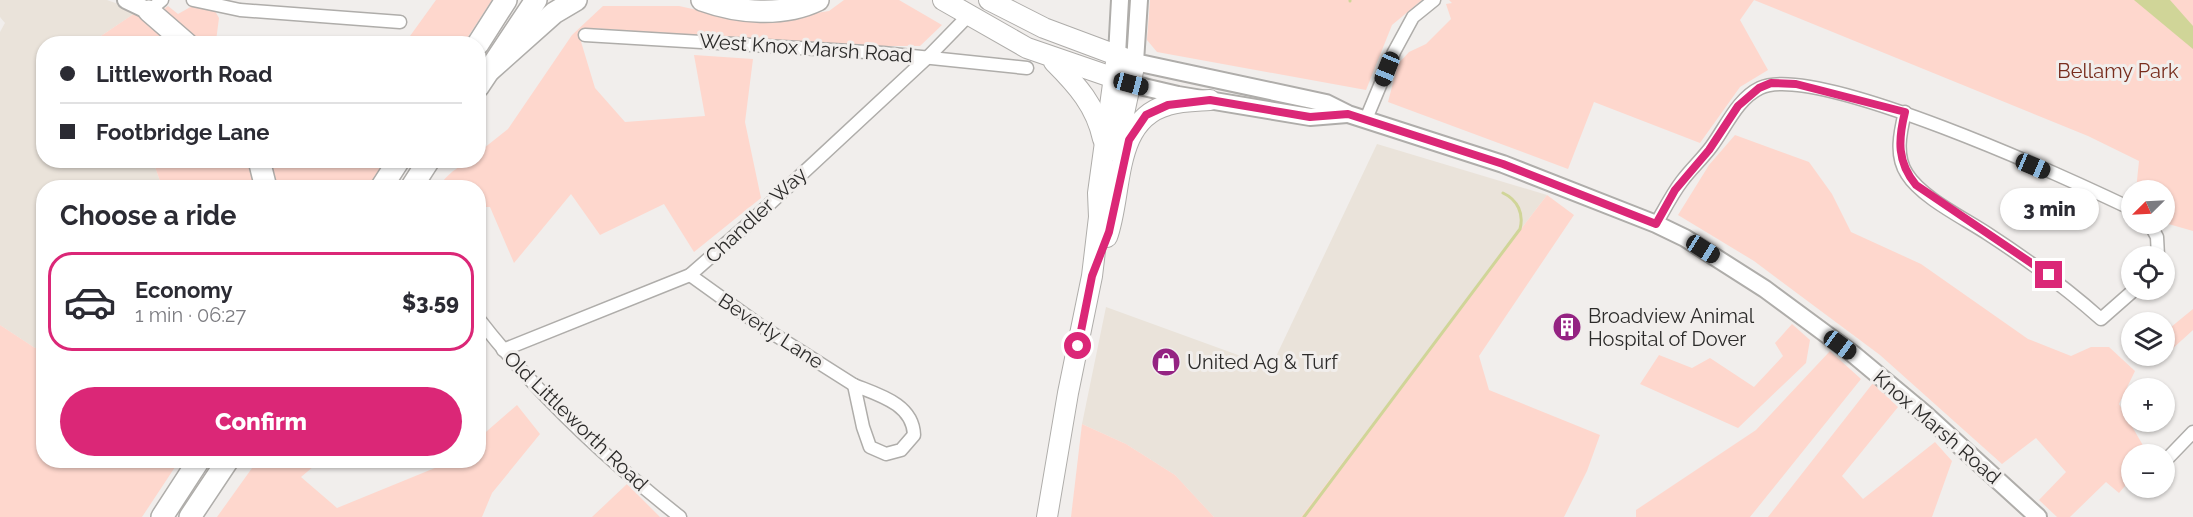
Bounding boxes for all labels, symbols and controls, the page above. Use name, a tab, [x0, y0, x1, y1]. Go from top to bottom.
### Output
street label: West Knox Marsh Road	[699, 29, 913, 67]
car	[1372, 49, 1402, 89]
park label: Bellamy Park	[2057, 59, 2179, 83]
text: Littleworth Road	[96, 61, 272, 87]
car	[1111, 71, 1151, 97]
text: Footbridge Lane	[96, 119, 270, 145]
car	[2013, 151, 2053, 181]
street label: Chandler Way	[700, 162, 812, 268]
north arrow	[2121, 180, 2175, 234]
map controls	[2121, 180, 2175, 498]
callout: 3 min	[2000, 188, 2098, 230]
text: 3 min	[2023, 197, 2076, 221]
text: Choose a ride	[60, 200, 236, 231]
car	[1683, 232, 1723, 266]
button: locate	[2121, 246, 2175, 300]
route end	[2035, 261, 2062, 288]
icon: car	[63, 275, 117, 329]
text: Economy	[135, 277, 233, 303]
street label: Beverly Lane	[714, 288, 828, 374]
text: $3.59	[402, 289, 459, 315]
text: 1 min · 06:27	[135, 303, 246, 327]
place label: Broadview Animal Hospital of Dover	[1588, 304, 1755, 351]
building icon: Broadview Animal Hospital of Dover	[1551, 311, 1583, 343]
button: layers	[2121, 312, 2175, 366]
car	[1820, 327, 1860, 363]
route start	[1064, 332, 1091, 359]
street label: Old Littleworth Road	[499, 346, 653, 496]
shop icon: United Ag & Turf	[1150, 346, 1182, 378]
place label: United Ag & Turf	[1187, 350, 1339, 374]
street label: Knox Marsh Road	[1868, 365, 2006, 489]
button: +	[2121, 378, 2175, 432]
button: Confirm	[60, 387, 462, 456]
button: −	[2121, 444, 2175, 498]

